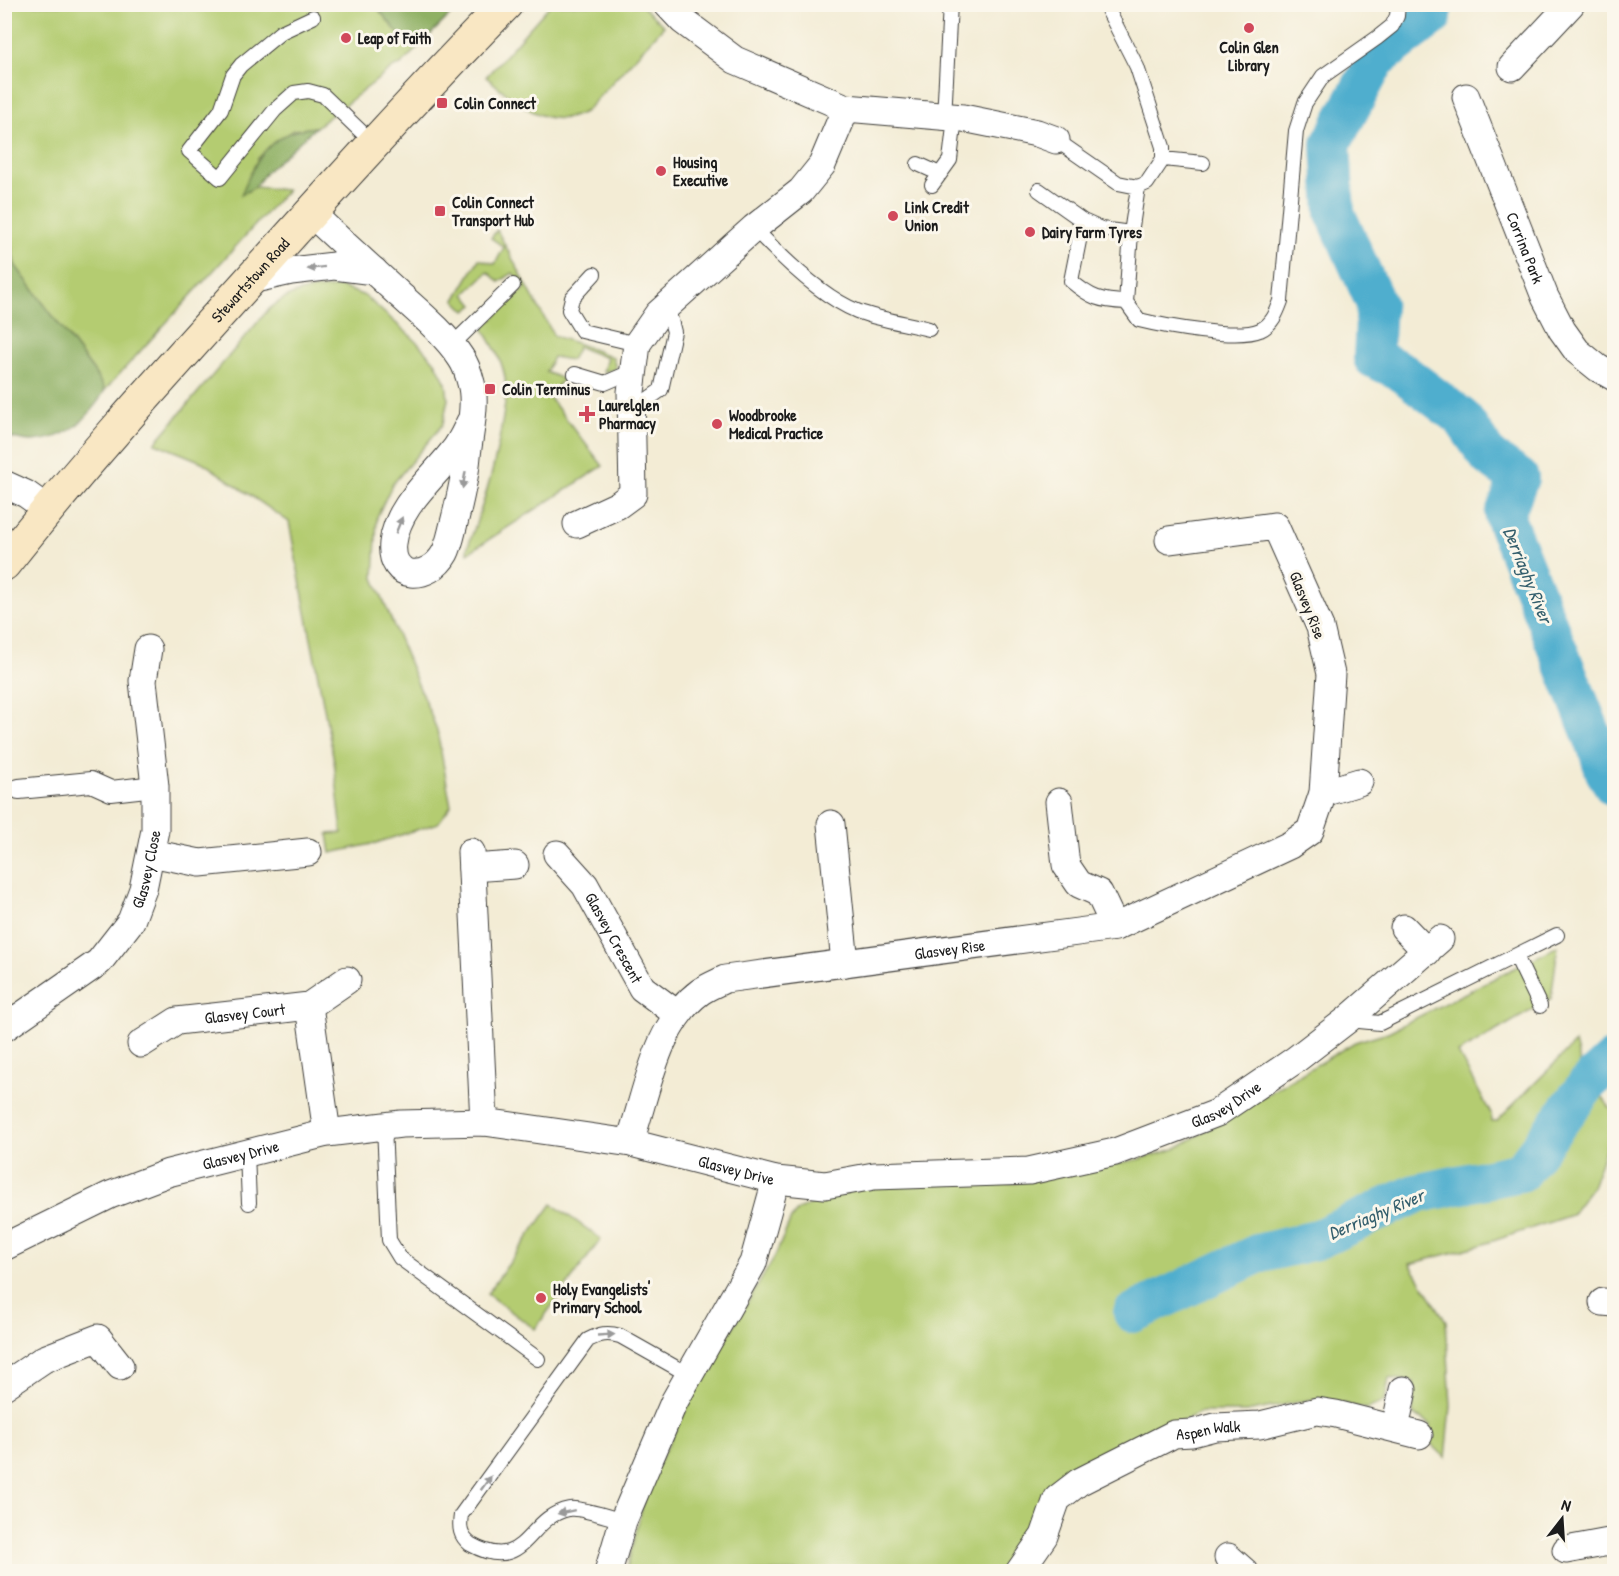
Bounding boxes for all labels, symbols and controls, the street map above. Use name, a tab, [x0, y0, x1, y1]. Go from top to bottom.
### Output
marker: Colin Glen Library	[1242, 21, 1256, 35]
place label: Leap of Faith	[358, 27, 431, 50]
marker: Leap of Faith	[339, 31, 353, 45]
place label: Colin Glen Library	[1219, 36, 1279, 77]
place label: Colin Connect	[454, 92, 536, 114]
marker: Colin Connect	[435, 96, 449, 110]
place label: Housing Executive	[673, 151, 729, 191]
marker: Housing Executive	[654, 164, 668, 178]
place label: Colin Connect Transport Hub	[451, 191, 535, 232]
place label: Link Credit Union	[905, 196, 969, 236]
marker: Colin Connect Transport Hub	[433, 204, 447, 218]
marker: Link Credit Union	[886, 209, 900, 223]
street label: Corrina Park	[1501, 209, 1550, 287]
place label: Dairy Farm Tyres	[1042, 221, 1143, 244]
marker: Dairy Farm Tyres	[1023, 225, 1037, 239]
street label: Stewartstown Road	[206, 233, 294, 327]
one-way arrow	[306, 264, 325, 273]
place label: Colin Terminus	[502, 378, 591, 400]
marker: Colin Terminus	[483, 382, 497, 396]
place label: Laurelglen Pharmacy	[599, 394, 659, 435]
place label: Woodbrooke Medical Practice	[729, 404, 824, 444]
marker: Laurelglen Pharmacy	[580, 407, 594, 421]
marker: Woodbrooke Medical Practice	[710, 417, 724, 431]
one-way arrow	[459, 470, 468, 489]
one-way arrow	[394, 515, 404, 533]
water label: Derriaghy River	[1497, 523, 1559, 629]
street label: Glasvey Rise	[1285, 568, 1332, 643]
street label: Glasvey Close	[126, 827, 166, 911]
street label: Glasvey Crescent	[580, 888, 648, 987]
street label: Glasvey Rise	[913, 933, 987, 965]
street label: Glasvey Court	[203, 998, 287, 1029]
street label: Glasvey Drive	[1188, 1075, 1266, 1133]
street label: Glasvey Drive	[200, 1134, 282, 1175]
street label: Glasvey Drive	[696, 1150, 778, 1190]
water label: Derriaghy River	[1324, 1182, 1429, 1245]
place label: Holy Evangelists' Primary School	[553, 1278, 651, 1319]
marker: Holy Evangelists' Primary School	[534, 1291, 548, 1305]
one-way arrow	[597, 1331, 616, 1340]
street label: Aspen Walk	[1176, 1415, 1241, 1445]
one-way arrow	[480, 1475, 492, 1491]
north arrow	[1532, 1489, 1592, 1549]
text: N	[1559, 1493, 1574, 1517]
one-way arrow	[556, 1508, 575, 1517]

